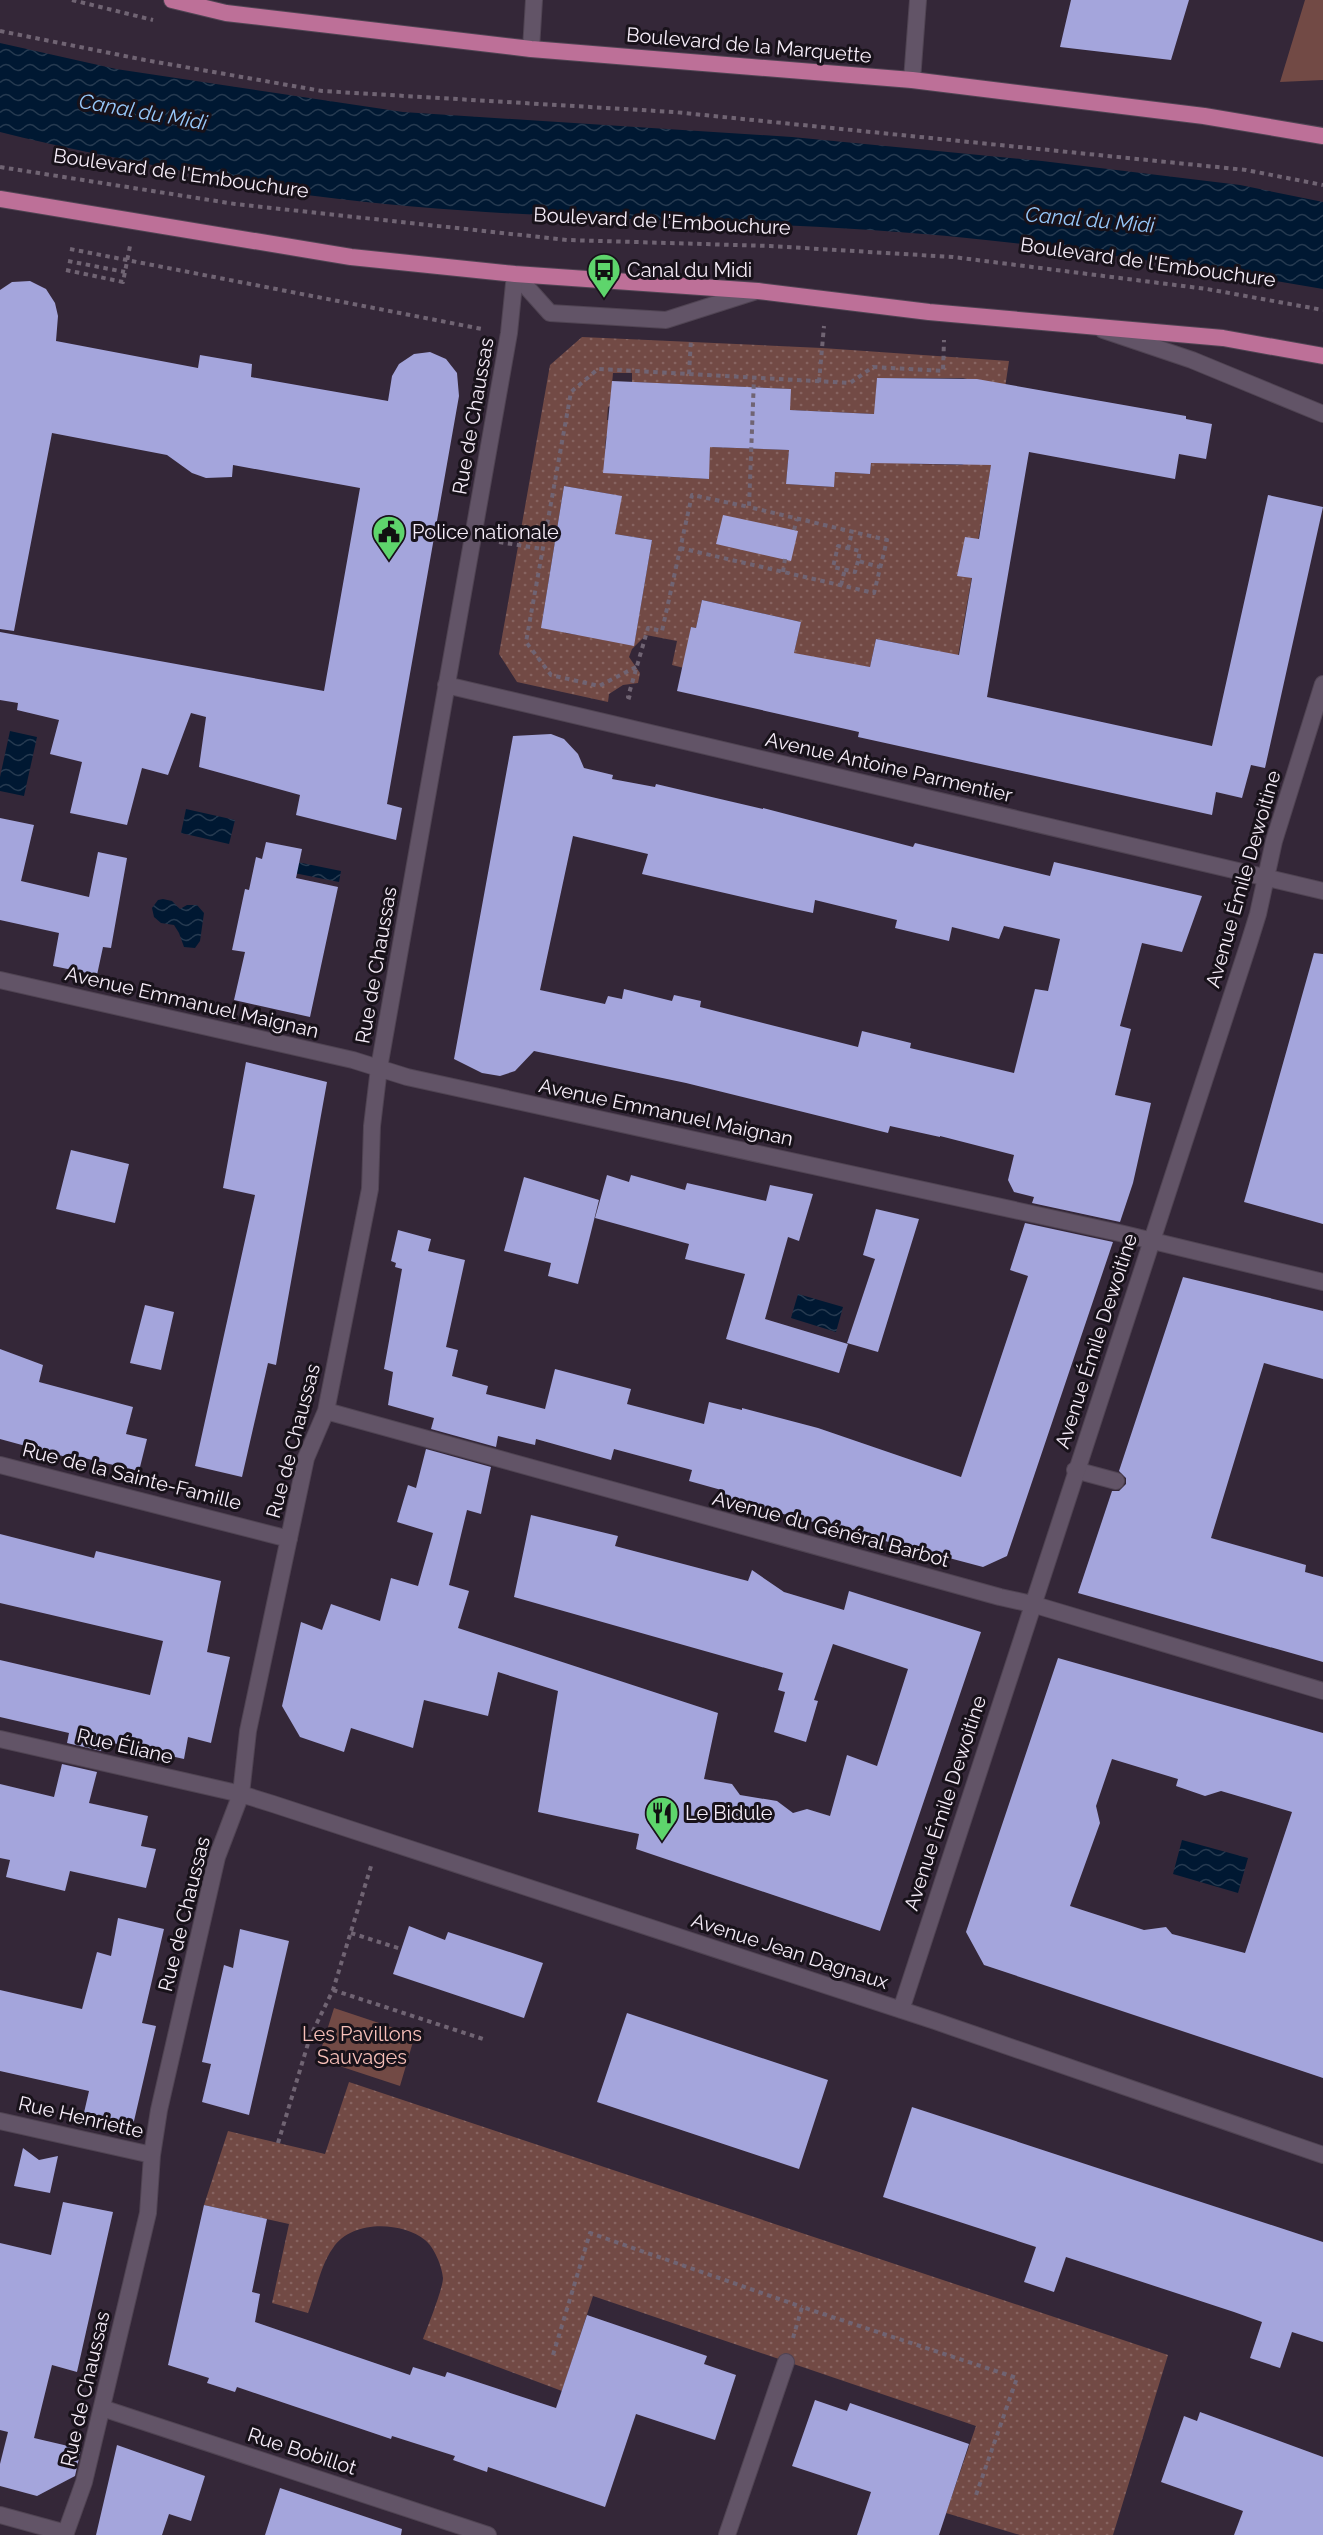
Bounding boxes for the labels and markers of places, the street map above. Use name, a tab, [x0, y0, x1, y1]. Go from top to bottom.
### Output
bus stop icon: Canal du Midi	[586, 252, 622, 299]
place label: Canal du Midi	[627, 258, 752, 282]
public building icon: Police nationale	[371, 514, 407, 561]
place label: Police nationale	[412, 520, 559, 544]
restaurant icon: Le Bidule	[644, 1795, 680, 1842]
place label: Le Bidule	[685, 1801, 773, 1825]

